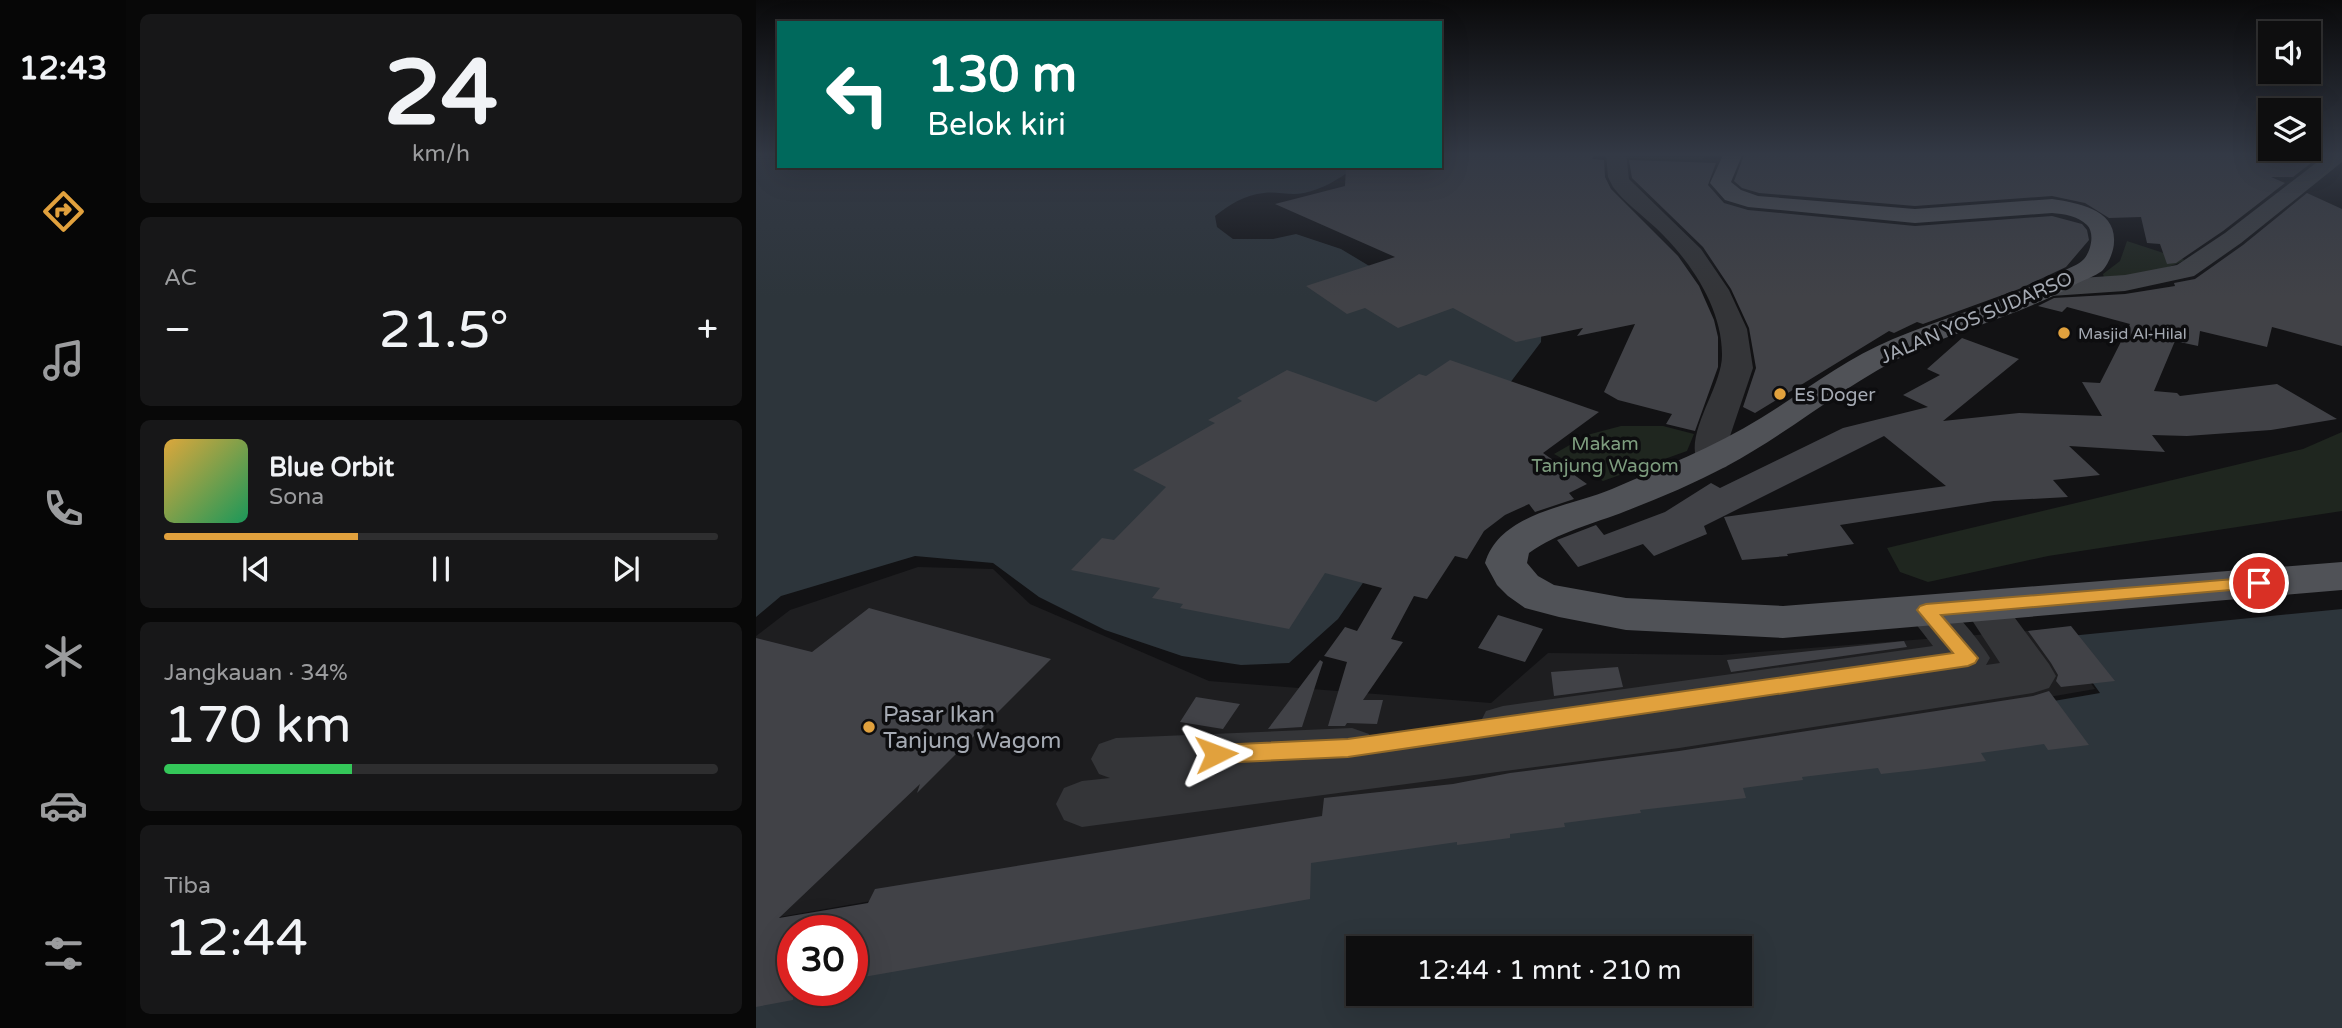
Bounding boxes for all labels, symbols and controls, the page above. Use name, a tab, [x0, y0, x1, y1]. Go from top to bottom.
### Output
map controls	[2258, 21, 2321, 161]
button: sound	[2258, 21, 2321, 84]
text: 24	[384, 39, 498, 149]
text: 130 m	[927, 46, 1077, 105]
icon: left	[812, 49, 903, 140]
text: 12:43	[19, 50, 107, 88]
button: layers	[2258, 98, 2321, 161]
text: Belok kiri	[927, 106, 1066, 144]
text: km/h	[412, 140, 470, 168]
icon: directions	[39, 187, 88, 236]
text: AC	[164, 264, 197, 292]
street label: JALAN YOS SUDARSO	[1877, 267, 2076, 368]
text: 21.5°	[379, 299, 509, 362]
text: −	[164, 307, 191, 353]
text: +	[697, 307, 718, 353]
place label: Masjid Al-Hilal	[2078, 324, 2187, 344]
marker: Masjid Al-Hilal	[2056, 325, 2072, 341]
icon: music	[39, 336, 88, 385]
place label: Es Doger	[1794, 384, 1876, 406]
marker: Es Doger	[1772, 386, 1788, 402]
park label: Makam Tanjung Wagom	[1531, 433, 1679, 477]
text: Blue Orbit	[269, 452, 394, 483]
text: Sona	[269, 483, 324, 511]
icon: phone	[39, 484, 88, 533]
icon: previous	[237, 550, 275, 588]
icon: pause	[422, 550, 460, 588]
icon: next	[607, 550, 645, 588]
pin	[2229, 553, 2289, 613]
icon: arrive	[2240, 564, 2278, 602]
icon: climate	[39, 632, 88, 681]
text: Jangkauan · 34%	[164, 659, 348, 687]
text: 170 km	[164, 694, 352, 757]
place label: Pasar Ikan Tanjung Wagom	[883, 701, 1061, 755]
position arrow	[1179, 717, 1253, 791]
marker: Pasar Ikan Tanjung Wagom	[861, 719, 877, 735]
icon: car	[39, 781, 88, 830]
text: Tiba	[164, 872, 211, 900]
text: 12:44	[164, 907, 308, 970]
speed limit sign: 30	[777, 915, 868, 1006]
icon: filters	[39, 929, 88, 978]
text: 12:44 · 1 mnt · 210 m	[1417, 955, 1681, 986]

